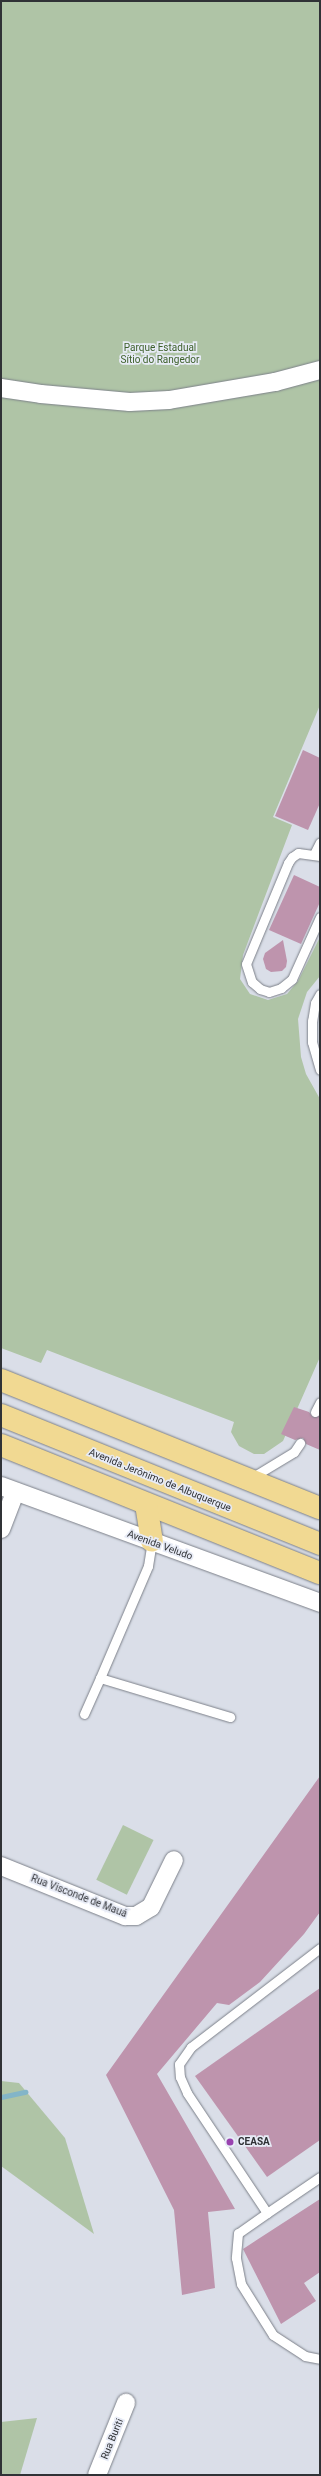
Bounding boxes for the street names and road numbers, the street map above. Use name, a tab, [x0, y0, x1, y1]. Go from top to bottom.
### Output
street label: Avenida Jerônimo de Albuquerque	[87, 1446, 233, 1514]
street label: Avenida Veludo	[126, 1528, 194, 1562]
street label: Rua Visconde de Mauá	[29, 1872, 129, 1920]
street label: Rua Buriti	[98, 2417, 126, 2461]

